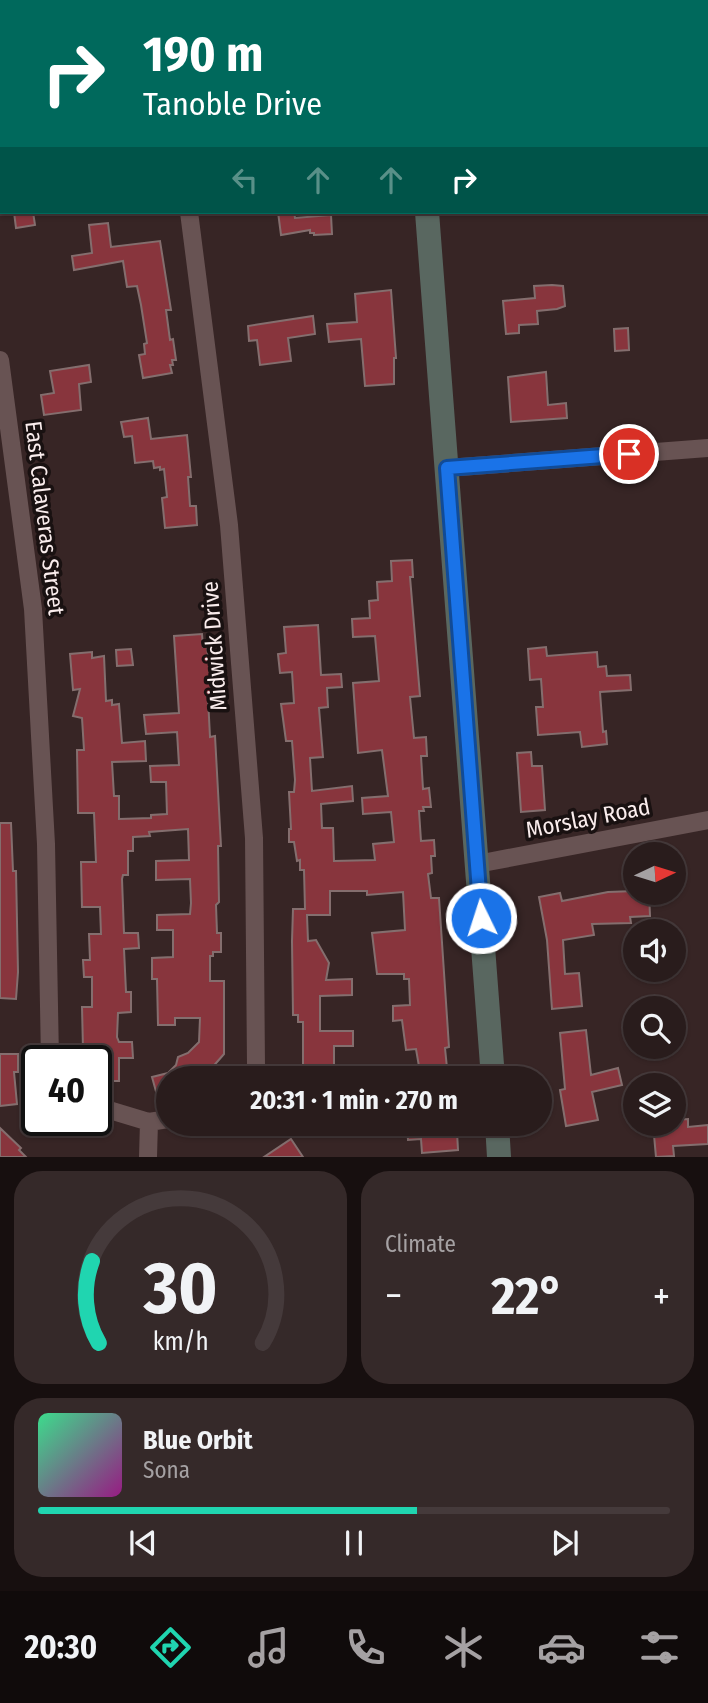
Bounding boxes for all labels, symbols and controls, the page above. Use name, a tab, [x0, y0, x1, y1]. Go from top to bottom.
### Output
text: 190 m	[143, 25, 263, 84]
icon: right	[28, 28, 119, 119]
text: Tanoble Drive	[143, 85, 322, 123]
icon: left	[226, 161, 264, 199]
icon: ahead	[299, 161, 337, 199]
icon: ahead	[372, 161, 410, 199]
icon: right	[445, 161, 483, 199]
street label: East Calaveras Street	[19, 419, 71, 617]
pin	[599, 424, 659, 484]
icon: arrive	[610, 435, 648, 473]
street label: Midwick Drive	[195, 580, 233, 712]
street label: Morslay Road	[523, 792, 653, 844]
north arrow	[623, 842, 686, 905]
map controls	[623, 842, 686, 1136]
position arrow	[444, 881, 518, 955]
button: sound	[623, 919, 686, 982]
button: search	[623, 996, 686, 1059]
speed limit sign: 40	[21, 1045, 112, 1136]
button: layers	[623, 1073, 686, 1136]
text: 20:31 · 1 min · 270 m	[250, 1085, 458, 1116]
text: Climate	[385, 1230, 456, 1258]
text: 30	[142, 1246, 218, 1333]
text: 22°	[491, 1265, 564, 1328]
text: −	[385, 1273, 402, 1319]
text: +	[653, 1273, 670, 1319]
text: km/h	[153, 1327, 208, 1357]
text: Blue Orbit	[143, 1425, 253, 1456]
text: Sona	[143, 1456, 190, 1484]
icon: previous	[124, 1524, 162, 1562]
icon: pause	[335, 1524, 373, 1562]
icon: next	[546, 1524, 584, 1562]
icon: directions	[146, 1623, 195, 1672]
icon: music	[244, 1623, 293, 1672]
icon: phone	[341, 1623, 390, 1672]
icon: climate	[439, 1623, 488, 1672]
icon: car	[537, 1623, 586, 1672]
icon: filters	[635, 1623, 684, 1672]
text: 20:30	[24, 1628, 97, 1666]

